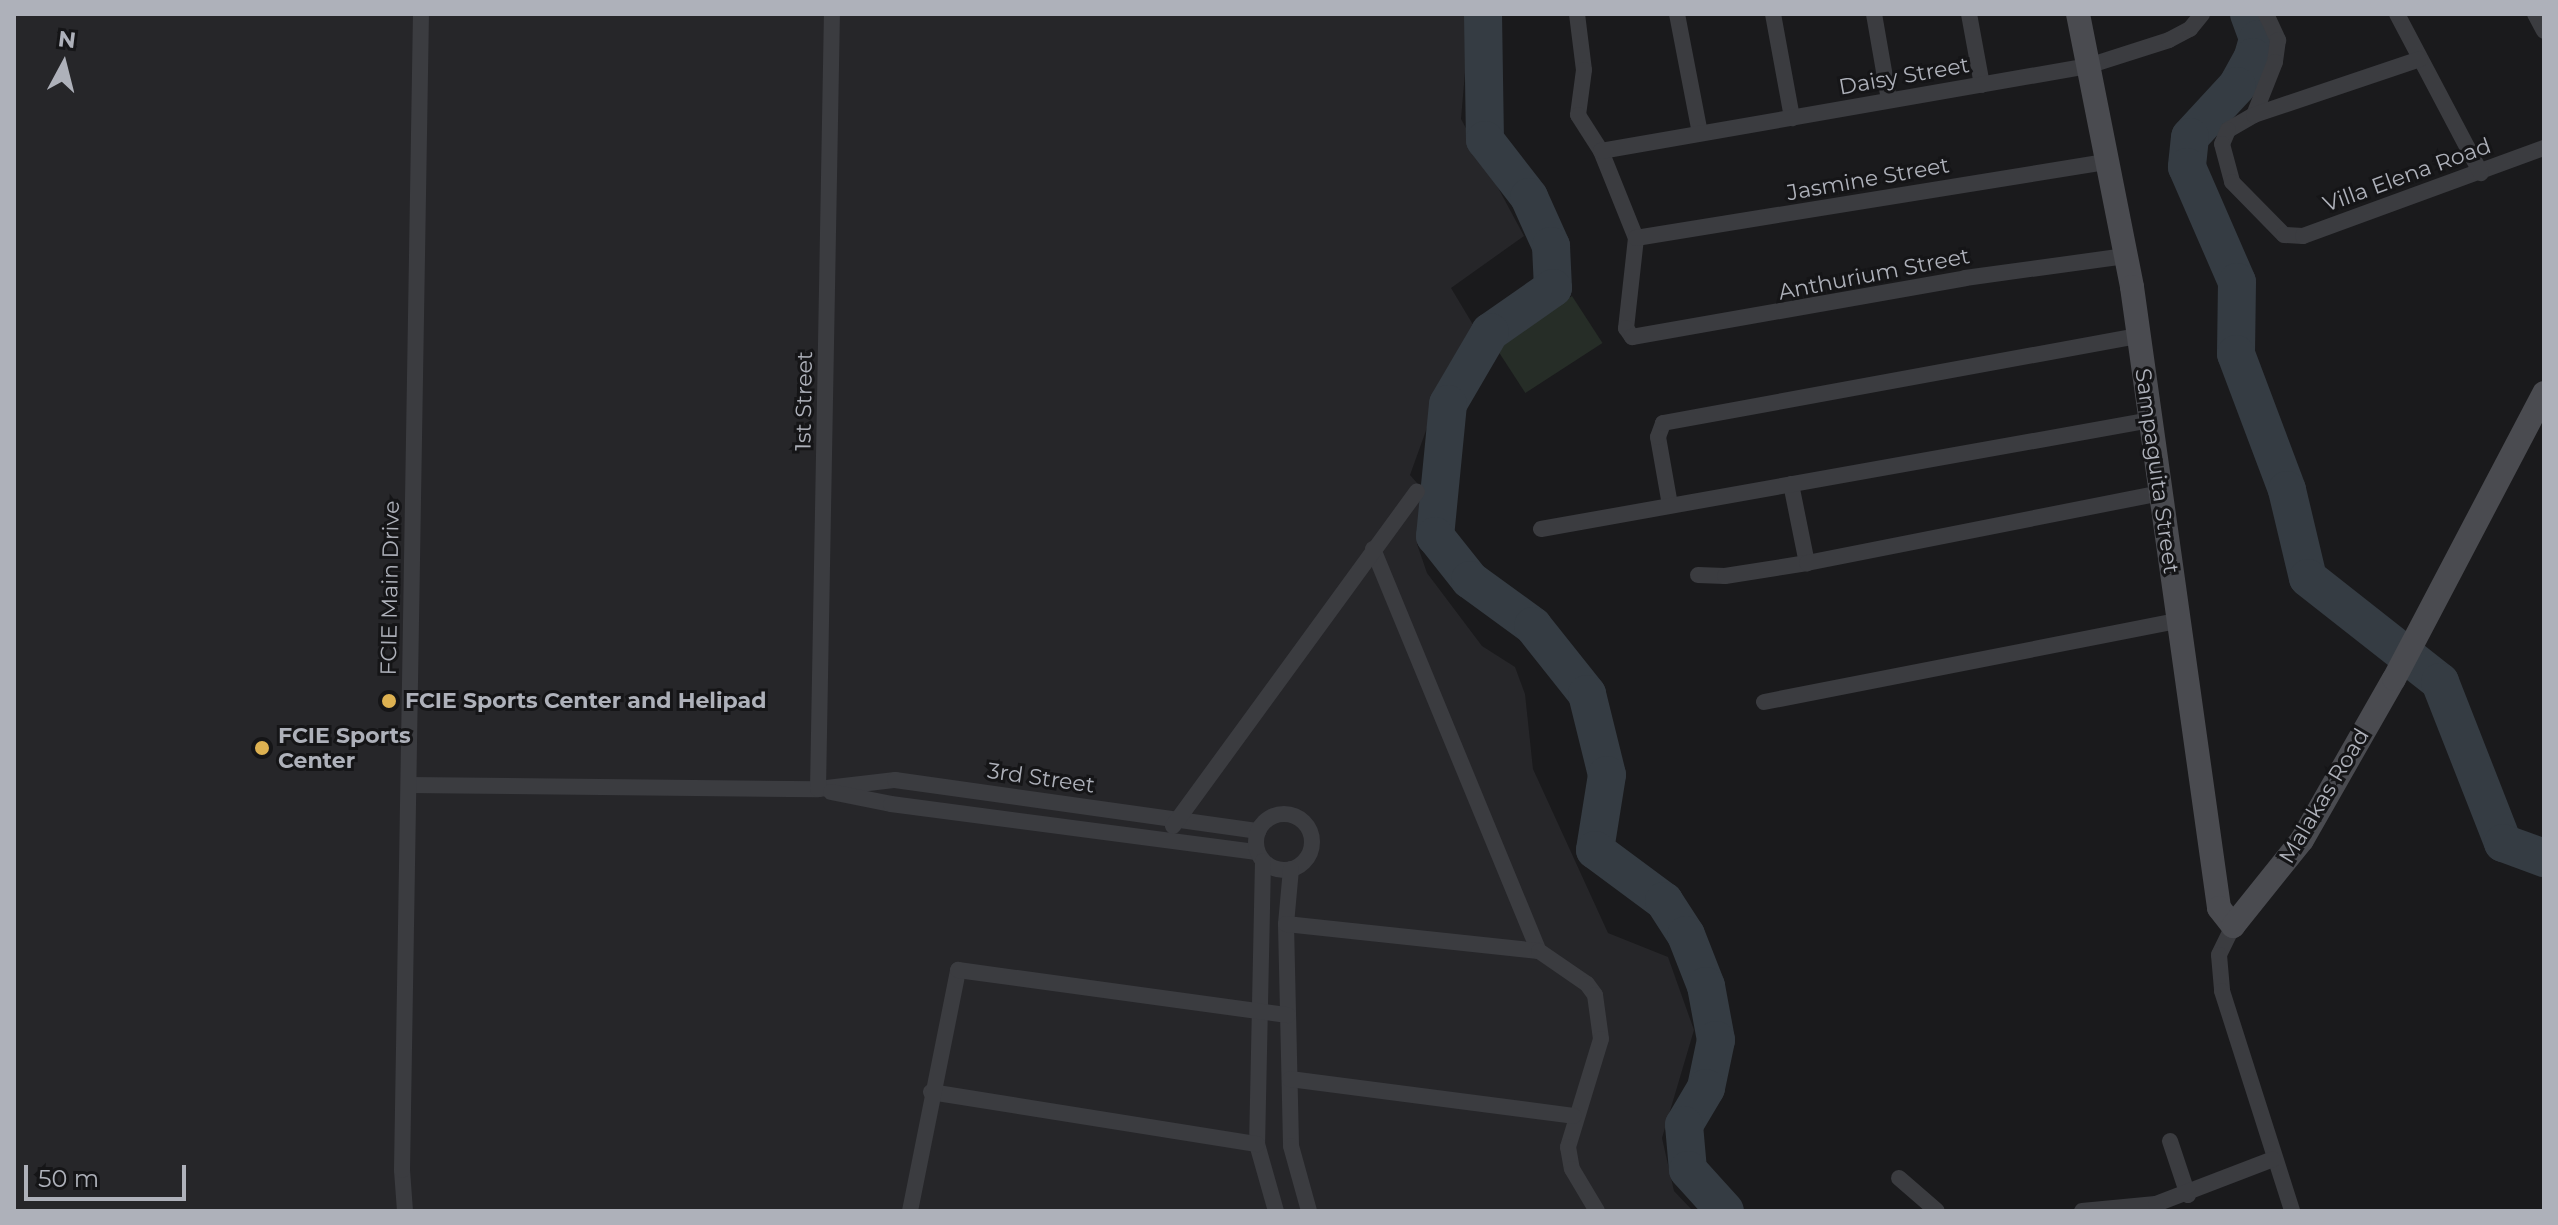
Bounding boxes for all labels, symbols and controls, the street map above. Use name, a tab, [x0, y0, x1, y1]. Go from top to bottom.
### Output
north arrow	[24, 24, 104, 104]
text: N	[57, 25, 77, 54]
street label: Daisy Street	[1837, 52, 1971, 100]
street label: Villa Elena Road	[2320, 132, 2494, 218]
street label: Jasmine Street	[1785, 152, 1951, 206]
street label: Anthurium Street	[1776, 243, 1972, 305]
street label: 1st Street	[790, 351, 818, 451]
street label: Sampaguita Street	[2130, 367, 2184, 575]
street label: FCIE Main Drive	[375, 500, 405, 676]
place label: FCIE Sports Center and Helipad	[405, 688, 766, 714]
marker: FCIE Sports Center and Helipad	[380, 692, 398, 710]
place label: FCIE Sports Center	[278, 722, 411, 774]
street label: Malakas Road	[2273, 724, 2375, 868]
marker: FCIE Sports Center	[253, 739, 271, 757]
street label: 3rd Street	[986, 757, 1096, 799]
scale bar	[28, 1149, 190, 1199]
text: 50 m	[38, 1164, 99, 1193]

